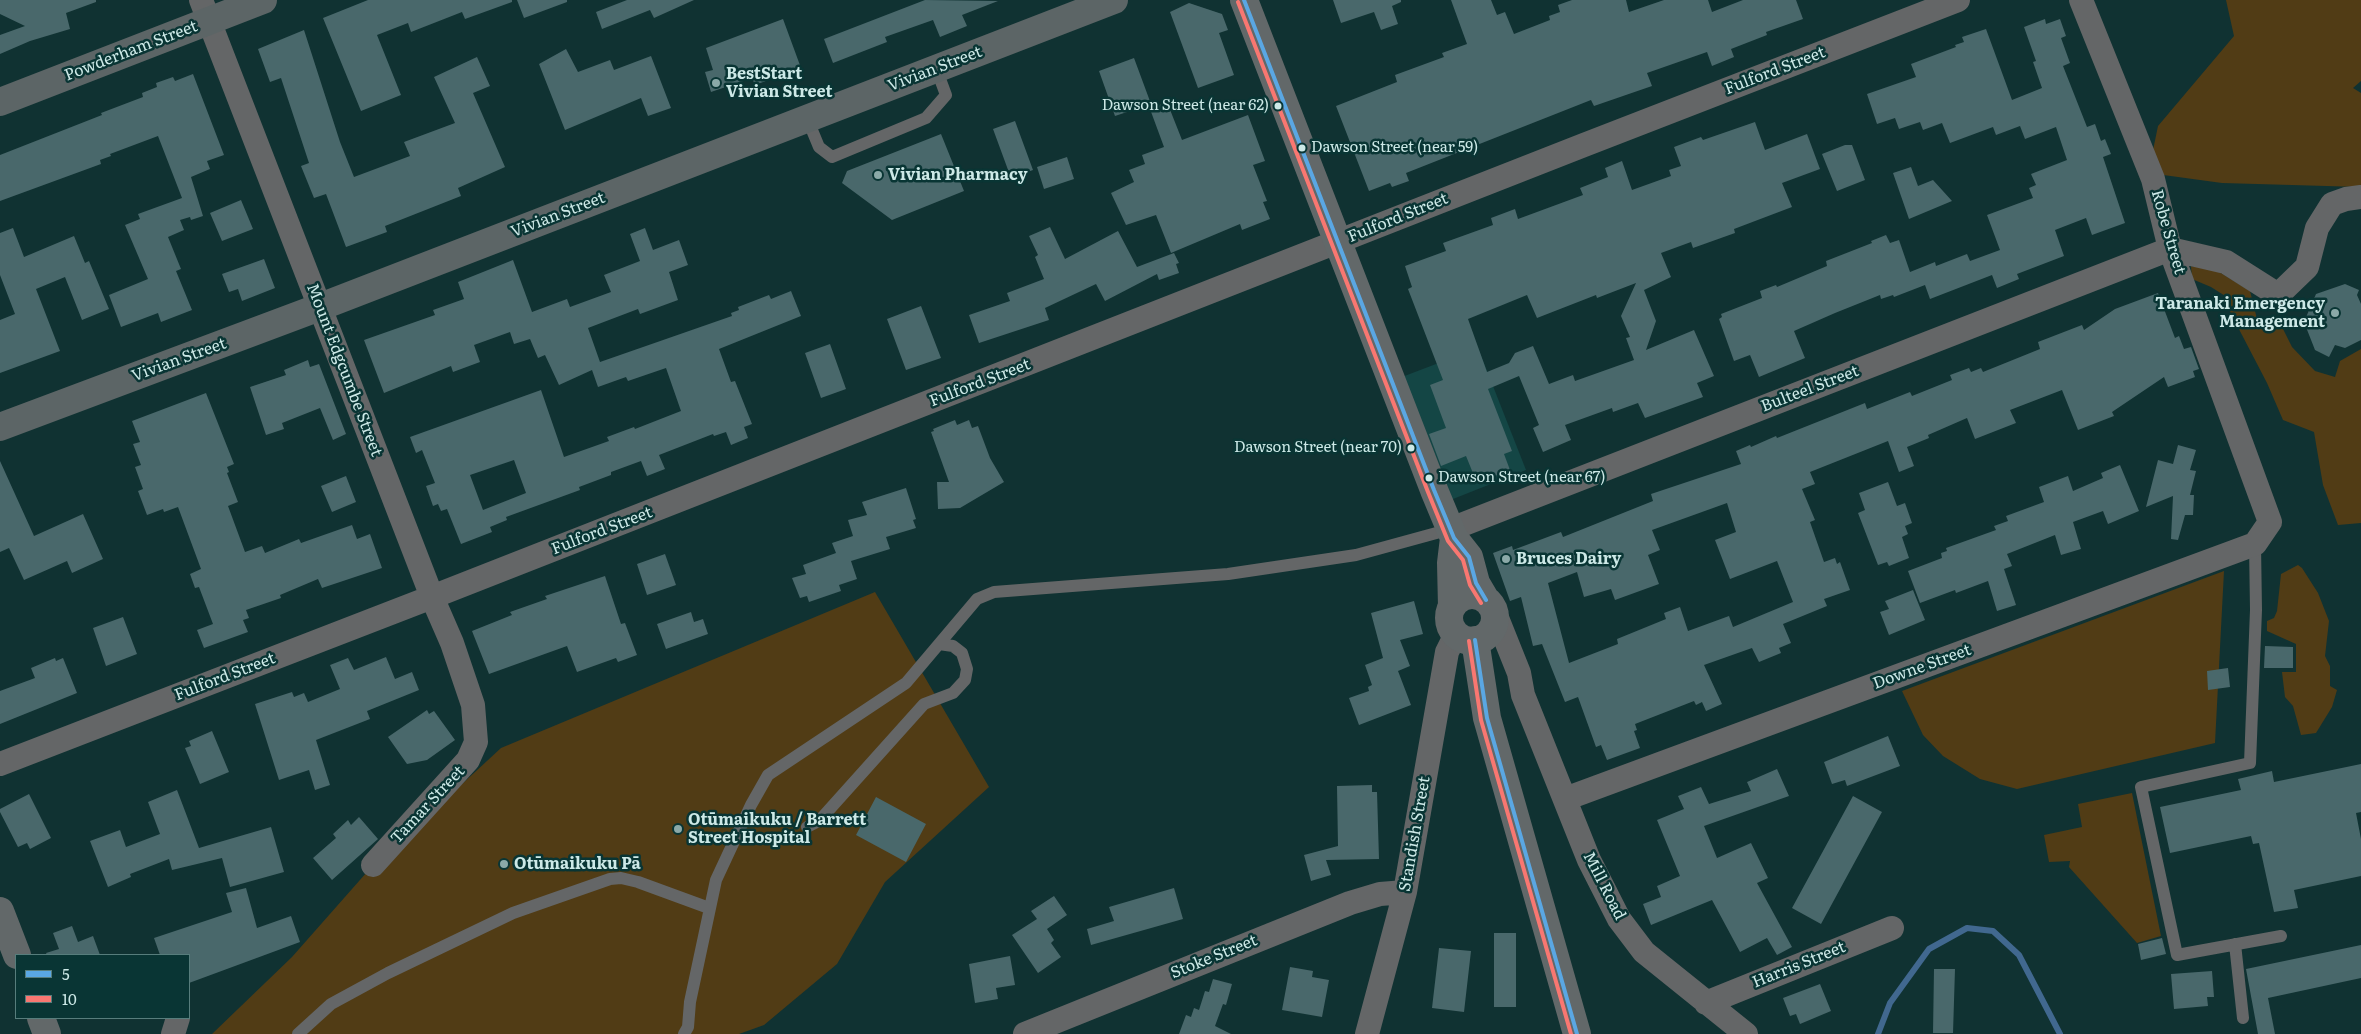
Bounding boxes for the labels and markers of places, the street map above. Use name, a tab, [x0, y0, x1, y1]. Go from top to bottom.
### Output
place label: BestStart Vivian Street	[726, 64, 832, 102]
marker: BestStart Vivian Street	[710, 77, 722, 89]
place label: Dawson Street (near 62)	[1102, 97, 1269, 115]
marker: Dawson Street (near 62)	[1273, 101, 1283, 111]
place label: Dawson Street (near 59)	[1311, 139, 1478, 157]
marker: Dawson Street (near 59)	[1297, 143, 1307, 153]
place label: Vivian Pharmacy	[888, 165, 1027, 185]
marker: Vivian Pharmacy	[872, 169, 884, 181]
place label: Taranaki Emergency Management	[2155, 294, 2325, 332]
marker: Taranaki Emergency Management	[2329, 307, 2341, 319]
place label: Dawson Street (near 70)	[1234, 439, 1402, 457]
marker: Dawson Street (near 70)	[1406, 443, 1416, 453]
place label: Dawson Street (near 67)	[1438, 469, 1605, 487]
marker: Dawson Street (near 67)	[1424, 473, 1434, 483]
place label: Bruces Dairy	[1516, 549, 1621, 569]
marker: Bruces Dairy	[1500, 553, 1512, 565]
place label: Otūmaikuku / Barrett Street Hospital	[688, 810, 866, 848]
marker: Otūmaikuku / Barrett Street Hospital	[672, 823, 684, 835]
place label: Otūmaikuku Pā	[514, 854, 641, 874]
marker: Otūmaikuku Pā	[498, 858, 510, 870]

